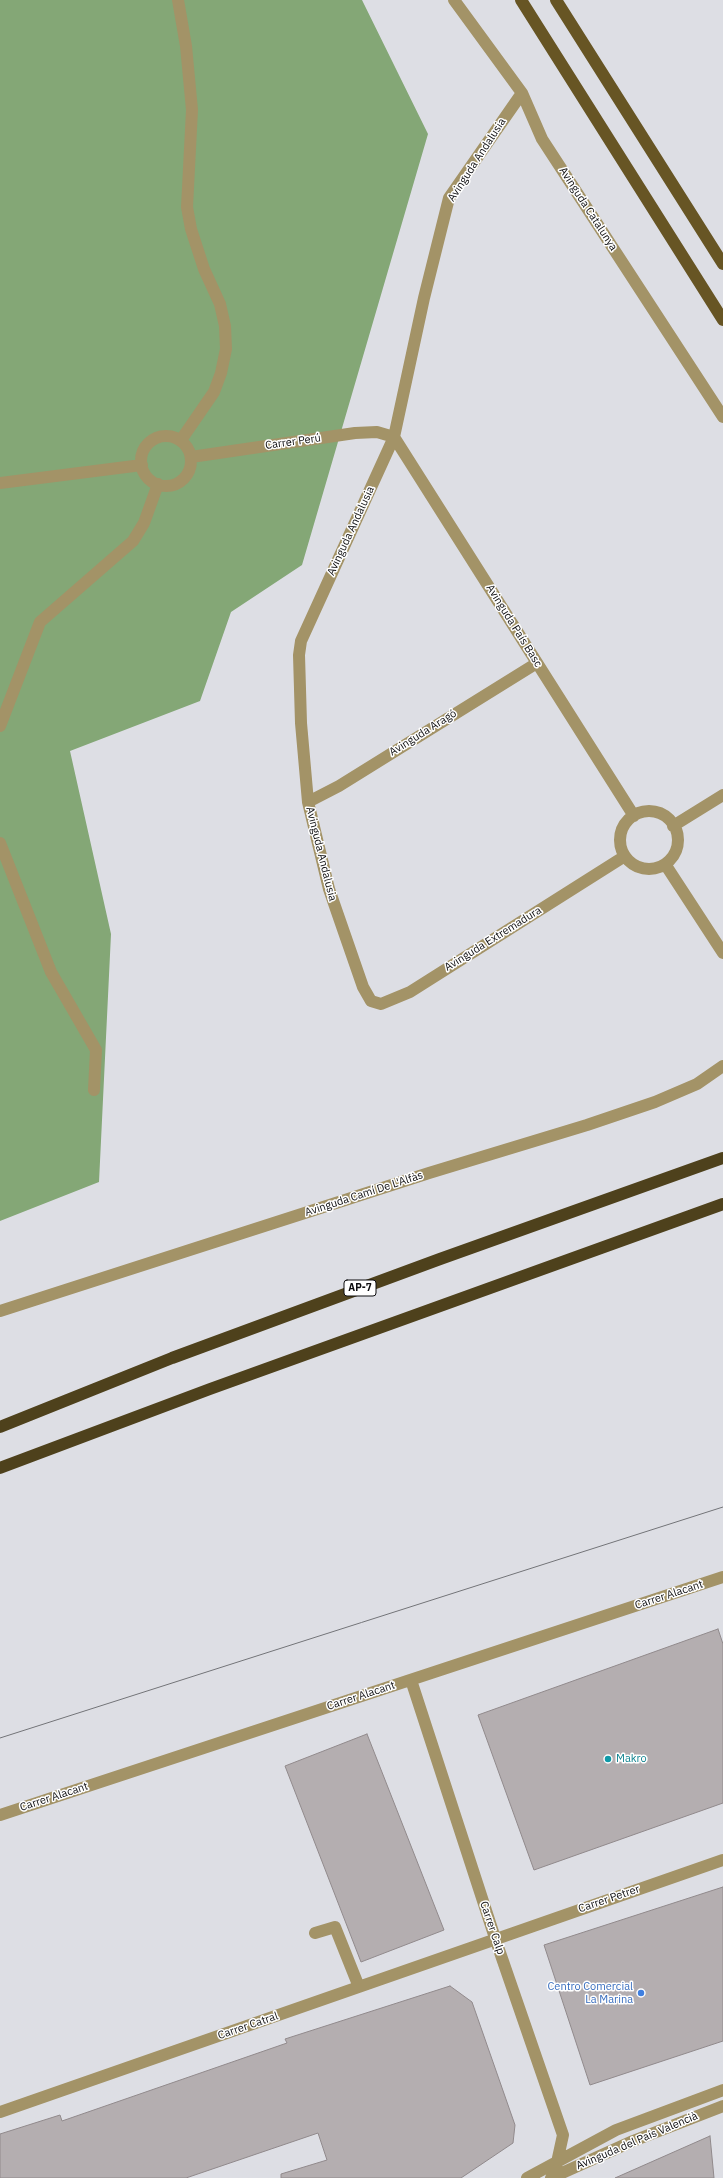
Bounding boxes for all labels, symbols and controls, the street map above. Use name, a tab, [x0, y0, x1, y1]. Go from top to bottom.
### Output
street label: Avinguda Andalusia	[445, 116, 509, 204]
street label: Avinguda Catalunya	[556, 165, 620, 253]
street label: Carrer Perú	[264, 432, 322, 452]
street label: Avinguda Andalusia	[325, 484, 377, 578]
street label: Avinguda País Basc	[483, 582, 545, 670]
street label: Avinguda Aragó	[387, 707, 459, 759]
street label: Avinguda Andalusia	[303, 805, 339, 903]
street label: Avinguda Extremadura	[442, 904, 544, 974]
street label: Avinguda Camí De L'Alfàs	[303, 1169, 425, 1219]
road number: AP-7	[344, 1280, 376, 1296]
street label: Carrer Alacant	[633, 1578, 705, 1612]
street label: Carrer Alacant	[325, 1679, 397, 1713]
place label: Makro	[616, 1752, 647, 1766]
marker: Makro	[603, 1754, 613, 1764]
street label: Carrer Alacant	[18, 1780, 90, 1814]
street label: Carrer Petrer	[577, 1882, 641, 1916]
street label: Carrer Calp	[477, 1900, 507, 1956]
place label: Centro Comercial La Marina	[548, 1980, 633, 2006]
marker: Centro Comercial La Marina	[636, 1988, 646, 1998]
street label: Carrer Catral	[216, 2010, 280, 2042]
street label: Avinguda del País Valencià	[574, 2109, 700, 2173]

